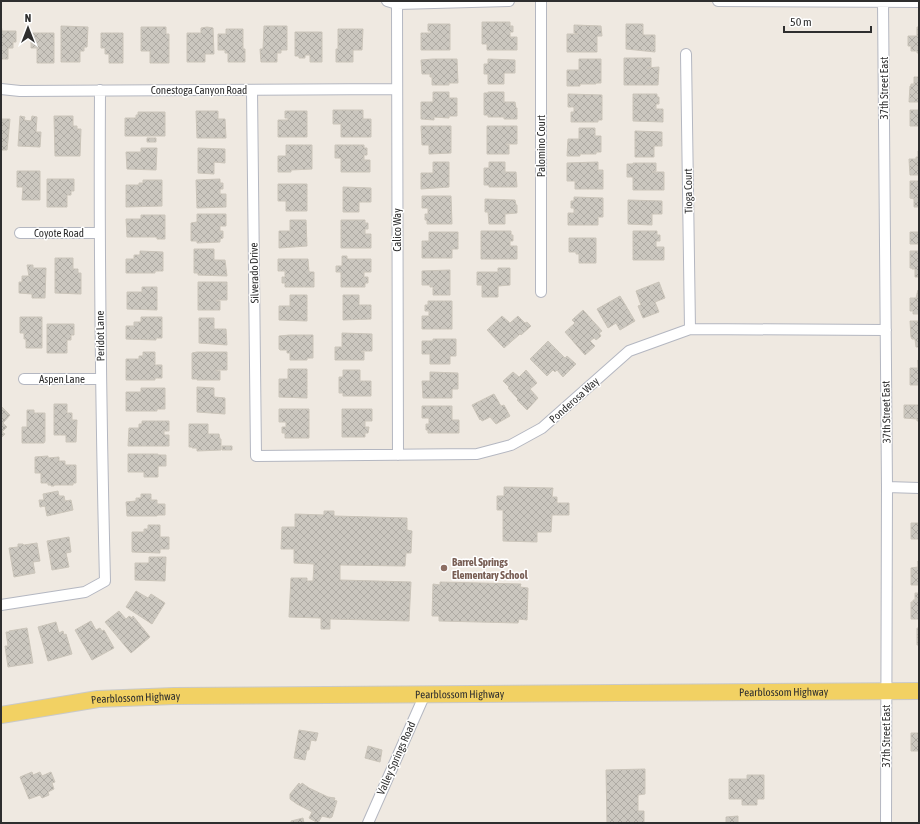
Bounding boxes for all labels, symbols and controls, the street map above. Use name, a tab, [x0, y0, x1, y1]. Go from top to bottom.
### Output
north arrow	[8, 8, 48, 48]
scale bar	[784, 8, 871, 34]
text: N	[25, 12, 31, 24]
text: 50 m	[790, 15, 812, 29]
street label: 37th Street East	[878, 57, 890, 119]
street label: Conestoga Canyon Road	[151, 84, 247, 96]
street label: Palomino Court	[535, 115, 547, 177]
street label: Tioga Court	[682, 168, 694, 214]
street label: Calico Way	[391, 208, 403, 252]
street label: Coyote Road	[34, 227, 84, 239]
street label: Silverado Drive	[247, 243, 261, 303]
street label: Peridot Lane	[94, 310, 106, 362]
street label: Aspen Lane	[39, 373, 85, 385]
street label: Ponderosa Way	[547, 374, 601, 425]
street label: 37th Street East	[879, 380, 893, 444]
place label: Barrel Springs Elementary School	[452, 556, 529, 581]
marker: Barrel Springs Elementary School	[439, 563, 449, 573]
street label: Pearblossom Highway	[739, 686, 829, 698]
street label: Pearblossom Highway	[415, 688, 505, 700]
street label: Pearblossom Highway	[90, 690, 181, 706]
street label: 37th Street East	[880, 705, 892, 767]
street label: Valley Springs Road	[374, 720, 418, 796]

